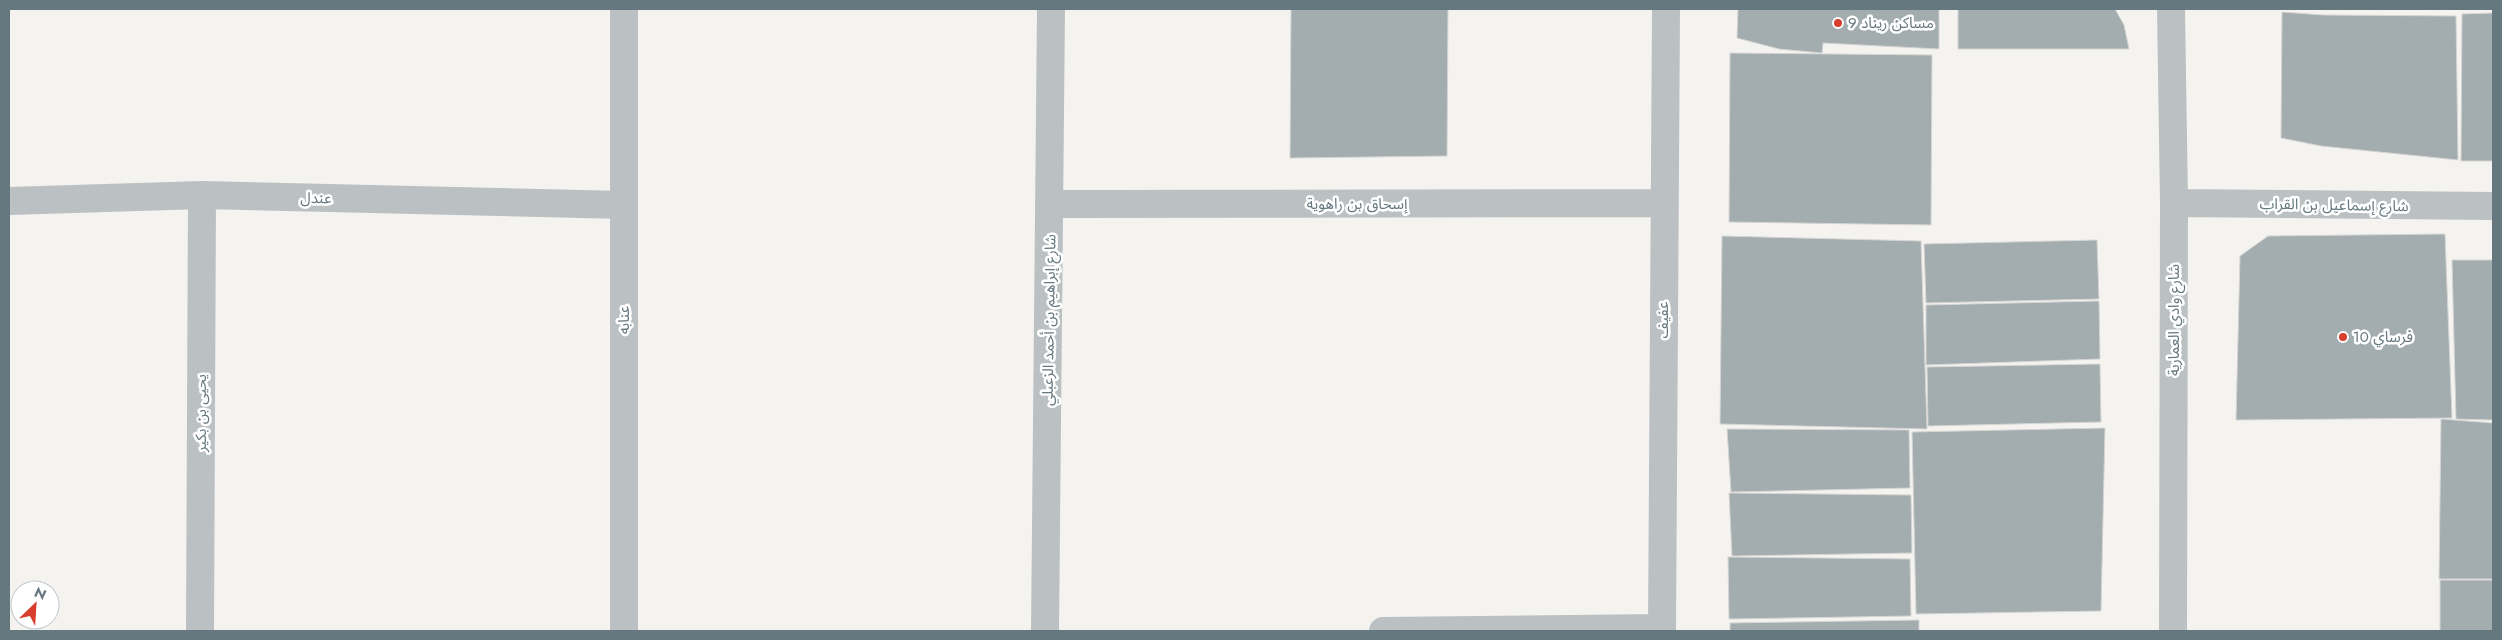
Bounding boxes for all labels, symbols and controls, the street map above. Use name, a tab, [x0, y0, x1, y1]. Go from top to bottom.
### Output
place label: مساكن ريناد 9	[1848, 12, 1934, 34]
marker: مساكن ريناد 9	[1832, 17, 1844, 29]
street label: عندل	[300, 187, 332, 209]
street label: إسحاق بن راهوية	[1307, 193, 1408, 215]
street label: شارع إسماعيل بن القراب	[2259, 193, 2409, 218]
street label: شارع إبراهيم بن أحمد الزعبلي	[1037, 234, 1063, 406]
street label: شارع وادي العمارية	[2163, 264, 2186, 376]
street label: عفيف	[1652, 301, 1674, 339]
street label: عنابه	[613, 305, 635, 334]
place label: فرساي 10	[2353, 326, 2413, 348]
marker: فرساي 10	[2337, 331, 2349, 343]
street label: يحيى بن بكير	[190, 374, 212, 453]
north arrow	[10, 580, 60, 630]
text: N	[31, 582, 50, 605]

